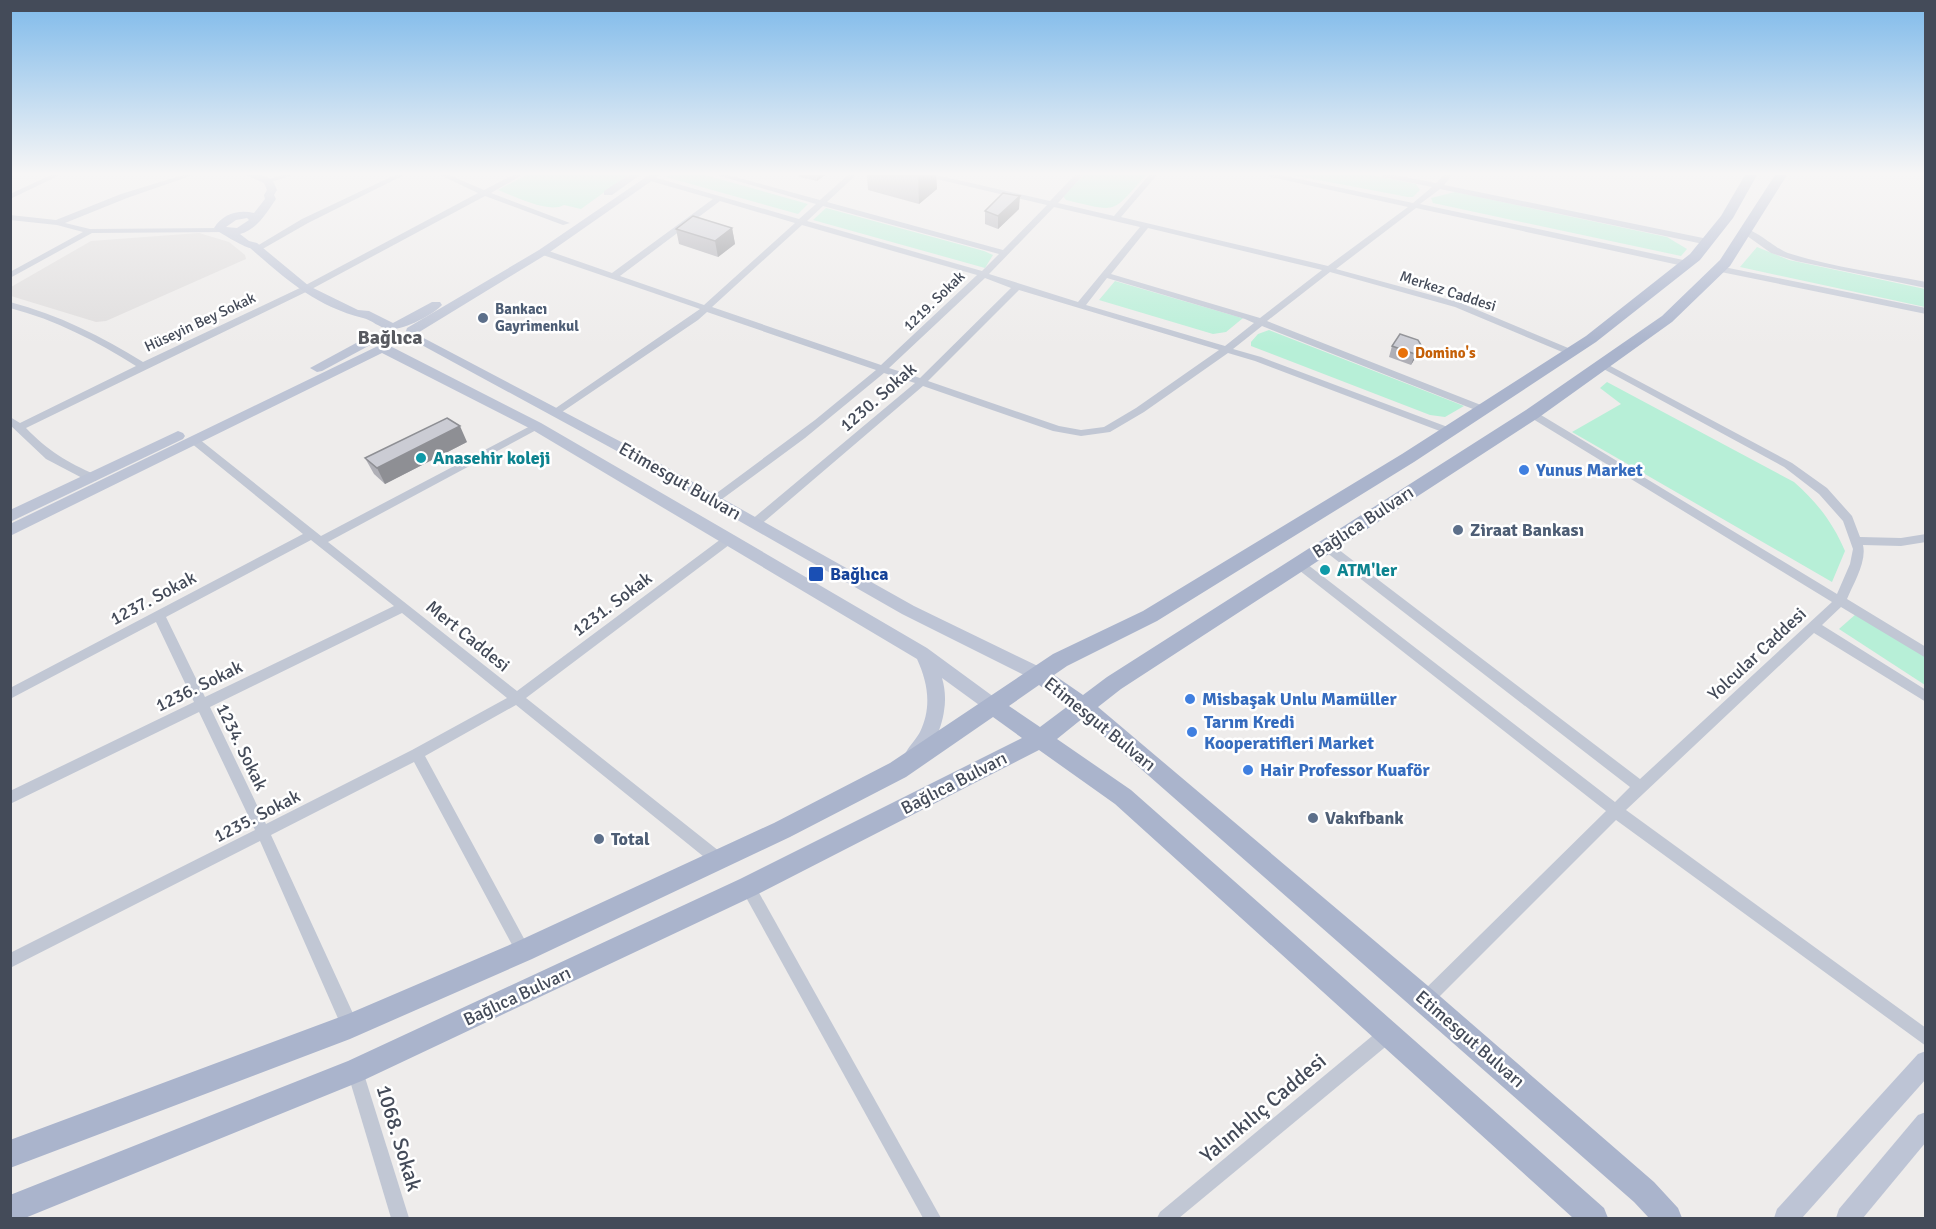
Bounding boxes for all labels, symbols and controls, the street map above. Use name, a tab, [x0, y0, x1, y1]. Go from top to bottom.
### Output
street label: 1219. Sokak	[900, 267, 969, 335]
street label: Merkez Caddesi	[1397, 267, 1499, 315]
street label: Hüseyin Bey Sokak	[142, 288, 259, 356]
place label: Bankacı Gayrimenkul	[495, 300, 579, 335]
marker: Bankacı Gayrimenkul	[476, 311, 490, 325]
district label: Bağlıca	[358, 325, 422, 350]
place label: Domino's	[1415, 344, 1476, 362]
marker: Domino's	[1396, 346, 1410, 360]
street label: 1230. Sokak	[835, 358, 921, 436]
street label: Etimesgut Bulvarı	[615, 437, 745, 525]
place label: Anasehir koleji	[433, 447, 550, 469]
marker: Anasehir koleji	[414, 451, 428, 465]
place label: Yunus Market	[1535, 459, 1643, 481]
marker: Yunus Market	[1517, 463, 1531, 477]
street label: Bağlıca Bulvarı	[1308, 481, 1418, 563]
place label: Ziraat Bankası	[1470, 519, 1584, 541]
marker: Ziraat Bankası	[1451, 523, 1465, 537]
place label: ATM'ler	[1337, 559, 1398, 581]
place label: Bağlıca	[830, 563, 888, 585]
marker: ATM'ler	[1318, 563, 1332, 577]
marker: Bağlıca	[807, 565, 825, 583]
street label: 1237. Sokak	[106, 566, 200, 630]
street label: 1231. Sokak	[568, 567, 656, 641]
street label: Mert Caddesi	[422, 596, 514, 676]
street label: Yolcular Caddesi	[1703, 603, 1811, 705]
street label: 1236. Sokak	[152, 655, 246, 717]
street label: Etimesgut Bulvarı	[1040, 672, 1160, 776]
place label: Misbaşak Unlu Mamüller	[1202, 688, 1398, 710]
marker: Misbaşak Unlu Mamüller	[1183, 692, 1197, 706]
street label: 1234. Sokak	[211, 700, 273, 794]
place label: Tarım Kredi Kooperatifleri Market	[1204, 711, 1374, 754]
marker: Tarım Kredi Kooperatifleri Market	[1185, 725, 1199, 739]
street label: Bağlıca Bulvarı	[897, 747, 1011, 819]
place label: Hair Professor Kuaför	[1260, 759, 1430, 781]
marker: Hair Professor Kuaför	[1241, 763, 1255, 777]
street label: 1235. Sokak	[210, 785, 304, 847]
place label: Vakıfbank	[1325, 807, 1404, 829]
marker: Vakıfbank	[1306, 811, 1320, 825]
place label: Total	[611, 828, 650, 850]
marker: Total	[592, 832, 606, 846]
street label: Bağlıca Bulvarı	[460, 962, 574, 1030]
street label: Etimesgut Bulvarı	[1411, 986, 1529, 1092]
street label: Yalınkılıç Caddesi	[1195, 1048, 1331, 1168]
street label: 1068. Sokak	[371, 1082, 428, 1195]

